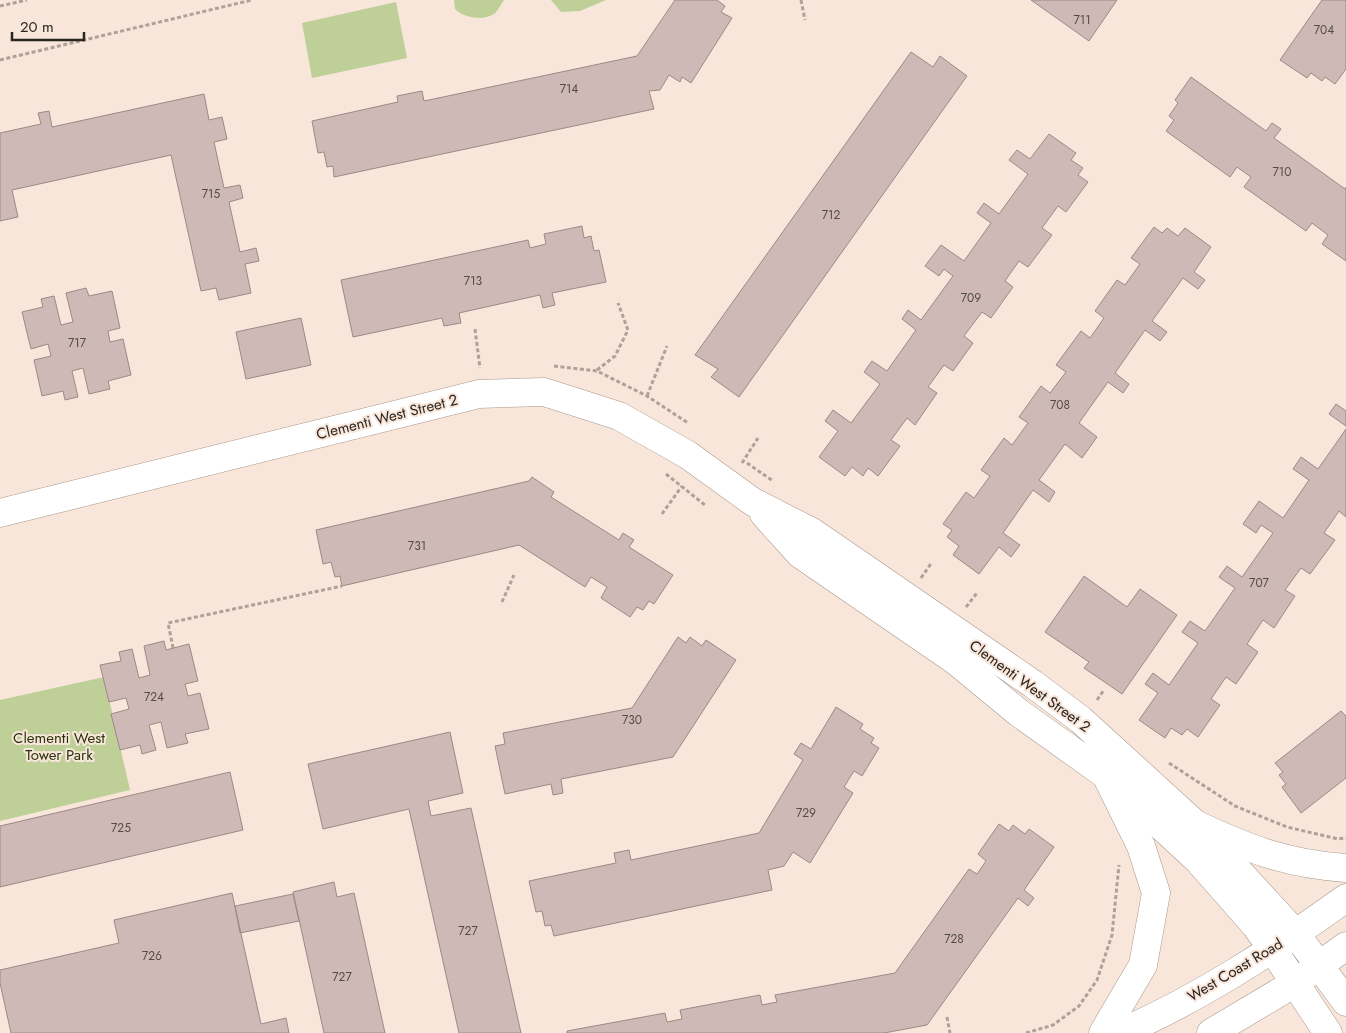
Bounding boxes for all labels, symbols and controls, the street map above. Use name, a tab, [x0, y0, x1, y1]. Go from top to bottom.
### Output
scale bar	[12, 10, 85, 42]
house number: 711	[1073, 11, 1091, 29]
text: 20 m	[20, 16, 54, 38]
house number: 704	[1314, 21, 1334, 39]
house number: 714	[560, 80, 578, 98]
house number: 710	[1273, 163, 1291, 181]
house number: 715	[202, 185, 220, 203]
house number: 712	[822, 206, 840, 224]
house number: 713	[464, 272, 483, 290]
house number: 709	[961, 289, 981, 307]
house number: 717	[68, 334, 87, 352]
street label: Clementi West Street 2	[314, 389, 460, 445]
house number: 708	[1050, 396, 1070, 414]
house number: 731	[408, 537, 426, 555]
house number: 707	[1249, 574, 1270, 592]
street label: Clementi West Street 2	[965, 634, 1095, 738]
house number: 724	[144, 688, 164, 706]
house number: 730	[622, 711, 642, 729]
park label: Clementi West Tower Park	[13, 727, 105, 766]
house number: 729	[796, 804, 816, 822]
house number: 725	[111, 819, 131, 837]
house number: 727	[458, 922, 478, 940]
house number: 728	[944, 930, 964, 948]
street label: West Coast Road	[1183, 933, 1287, 1007]
house number: 726	[142, 947, 162, 965]
house number: 727	[332, 968, 352, 986]

